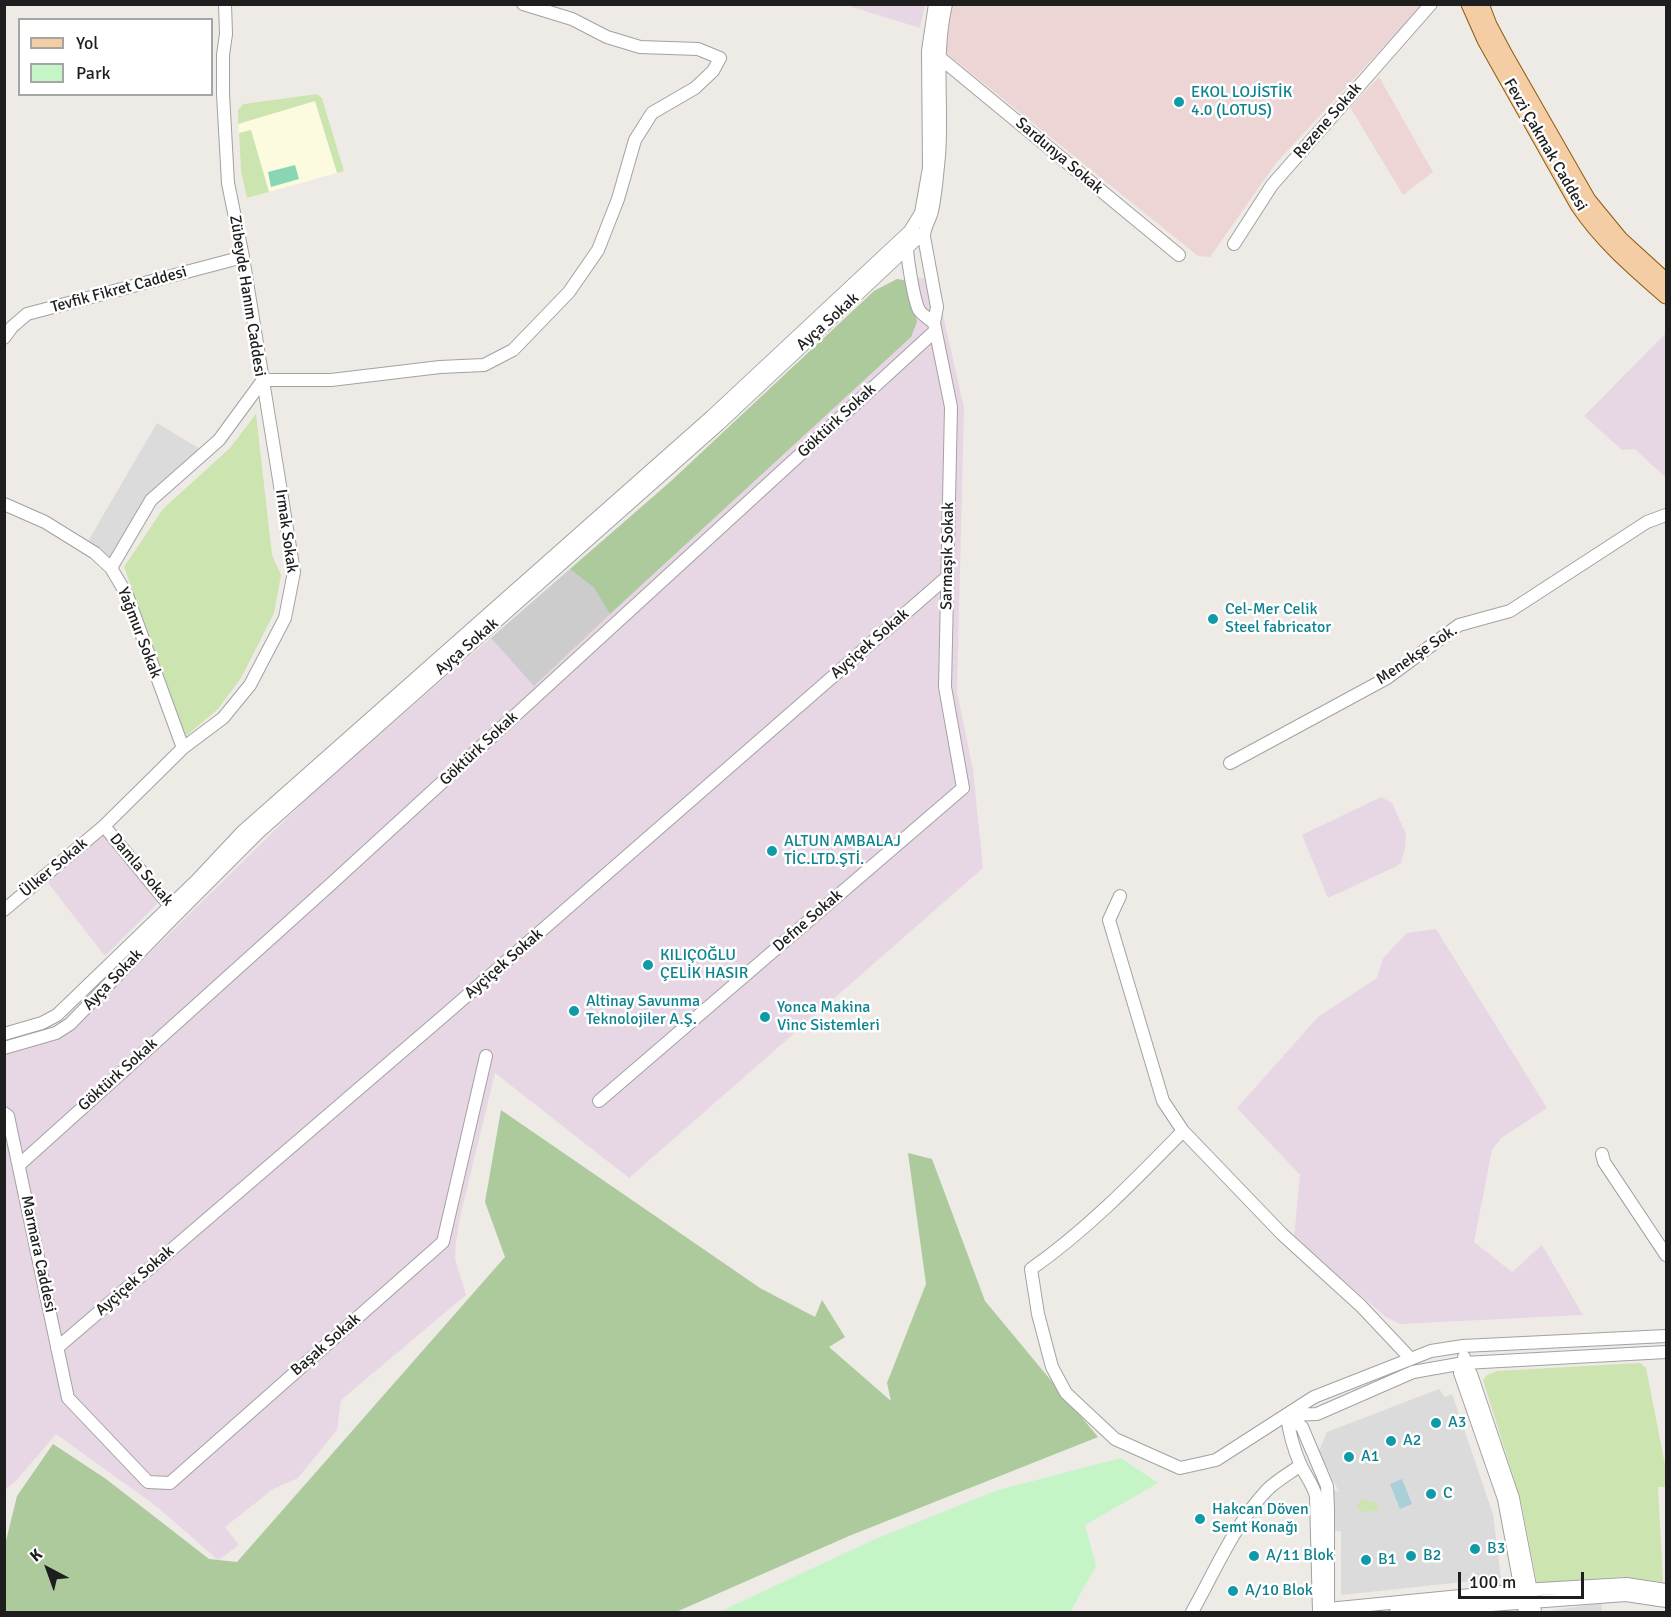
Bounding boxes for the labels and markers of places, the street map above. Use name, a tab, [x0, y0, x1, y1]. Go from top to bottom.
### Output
place label: EKOL LOJİSTİK 4.0 (LOTUS)	[1191, 83, 1292, 121]
marker: EKOL LOJİSTİK 4.0 (LOTUS)	[1172, 95, 1186, 109]
place label: Cel-Mer Celik Steel fabricator	[1225, 600, 1331, 638]
marker: Cel-Mer Celik Steel fabricator	[1206, 612, 1220, 626]
place label: ALTUN AMBALAJ TİC.LTD.ŞTİ.	[784, 832, 901, 870]
marker: ALTUN AMBALAJ TİC.LTD.ŞTİ.	[765, 844, 779, 858]
place label: KILIÇOĞLU ÇELİK HASIR	[660, 946, 748, 984]
marker: KILIÇOĞLU ÇELİK HASIR	[641, 958, 655, 972]
place label: Altinay Savunma Teknolojiler A.Ş.	[586, 992, 700, 1030]
place label: Yonca Makina Vinc Sistemleri	[777, 998, 880, 1036]
marker: Altinay Savunma Teknolojiler A.Ş.	[567, 1004, 581, 1018]
marker: Yonca Makina Vinc Sistemleri	[758, 1010, 772, 1024]
place label: A3	[1448, 1413, 1466, 1433]
marker: A3	[1429, 1416, 1443, 1430]
place label: A2	[1403, 1431, 1421, 1451]
marker: A2	[1384, 1434, 1398, 1448]
place label: A1	[1361, 1447, 1379, 1467]
marker: A1	[1342, 1450, 1356, 1464]
place label: C	[1443, 1484, 1453, 1504]
marker: C	[1424, 1487, 1438, 1501]
place label: Hakcan Döven Semt Konağı	[1212, 1500, 1309, 1538]
marker: Hakcan Döven Semt Konağı	[1193, 1512, 1207, 1526]
place label: B3	[1487, 1539, 1505, 1559]
marker: B3	[1468, 1542, 1482, 1556]
place label: A/11 Blok	[1266, 1546, 1334, 1566]
place label: B2	[1423, 1546, 1441, 1566]
marker: A/11 Blok	[1247, 1549, 1261, 1563]
marker: B2	[1404, 1549, 1418, 1563]
place label: B1	[1378, 1550, 1396, 1570]
marker: B1	[1359, 1553, 1373, 1567]
place label: A/10 Blok	[1245, 1581, 1313, 1601]
marker: A/10 Blok	[1226, 1584, 1240, 1598]

